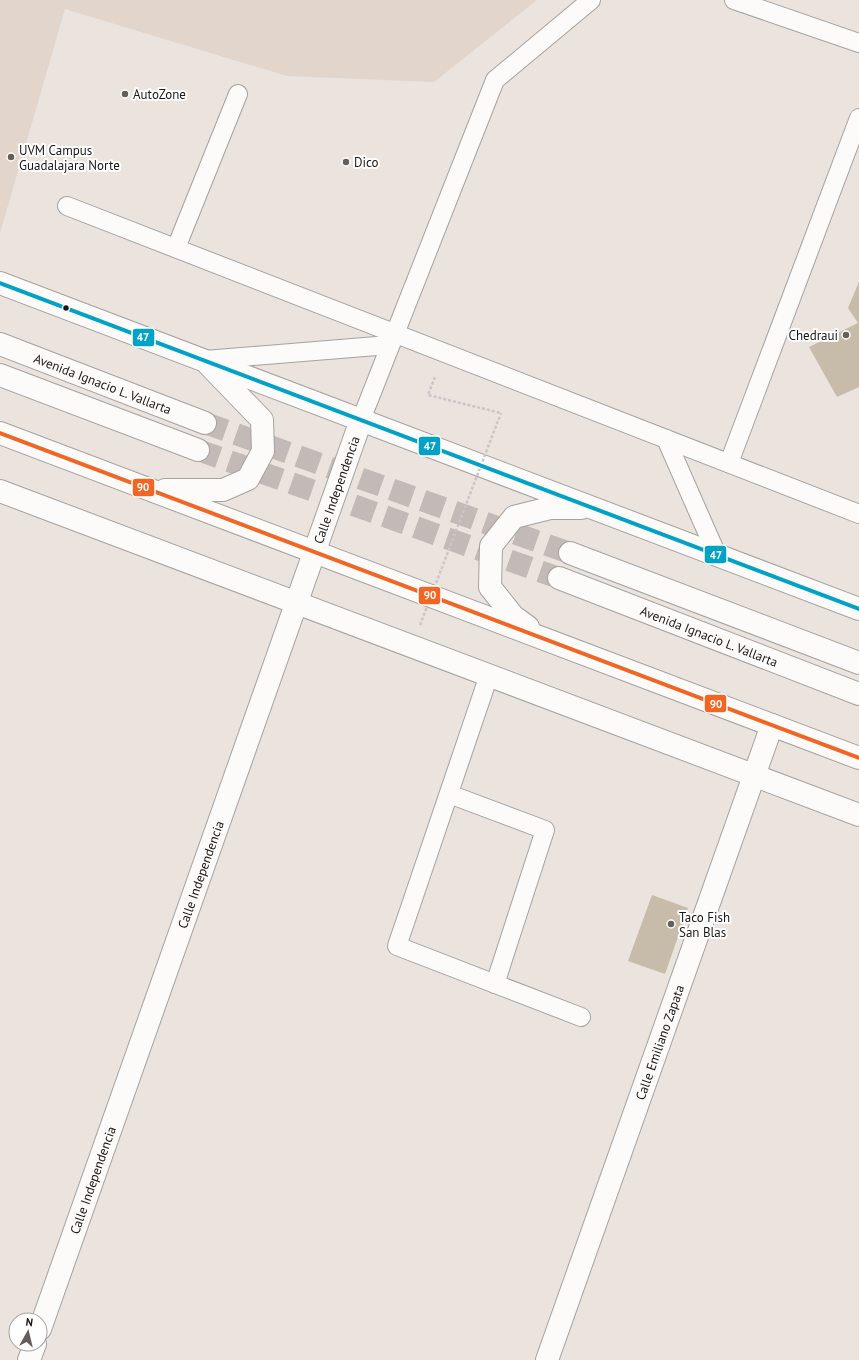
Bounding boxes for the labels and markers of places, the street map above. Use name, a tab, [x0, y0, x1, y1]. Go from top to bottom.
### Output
place label: AutoZone	[133, 86, 186, 103]
marker: AutoZone	[120, 89, 130, 99]
place label: UVM Campus Guadalajara Norte	[19, 142, 120, 174]
marker: UVM Campus Guadalajara Norte	[6, 152, 16, 162]
place label: Dico	[354, 154, 379, 171]
marker: Dico	[341, 157, 351, 167]
unlabelled marker	[61, 303, 71, 313]
place label: Chedraui	[789, 327, 838, 344]
marker: Chedraui	[841, 330, 851, 340]
place label: Taco Fish San Blas	[679, 909, 730, 941]
marker: Taco Fish San Blas	[666, 919, 676, 929]

